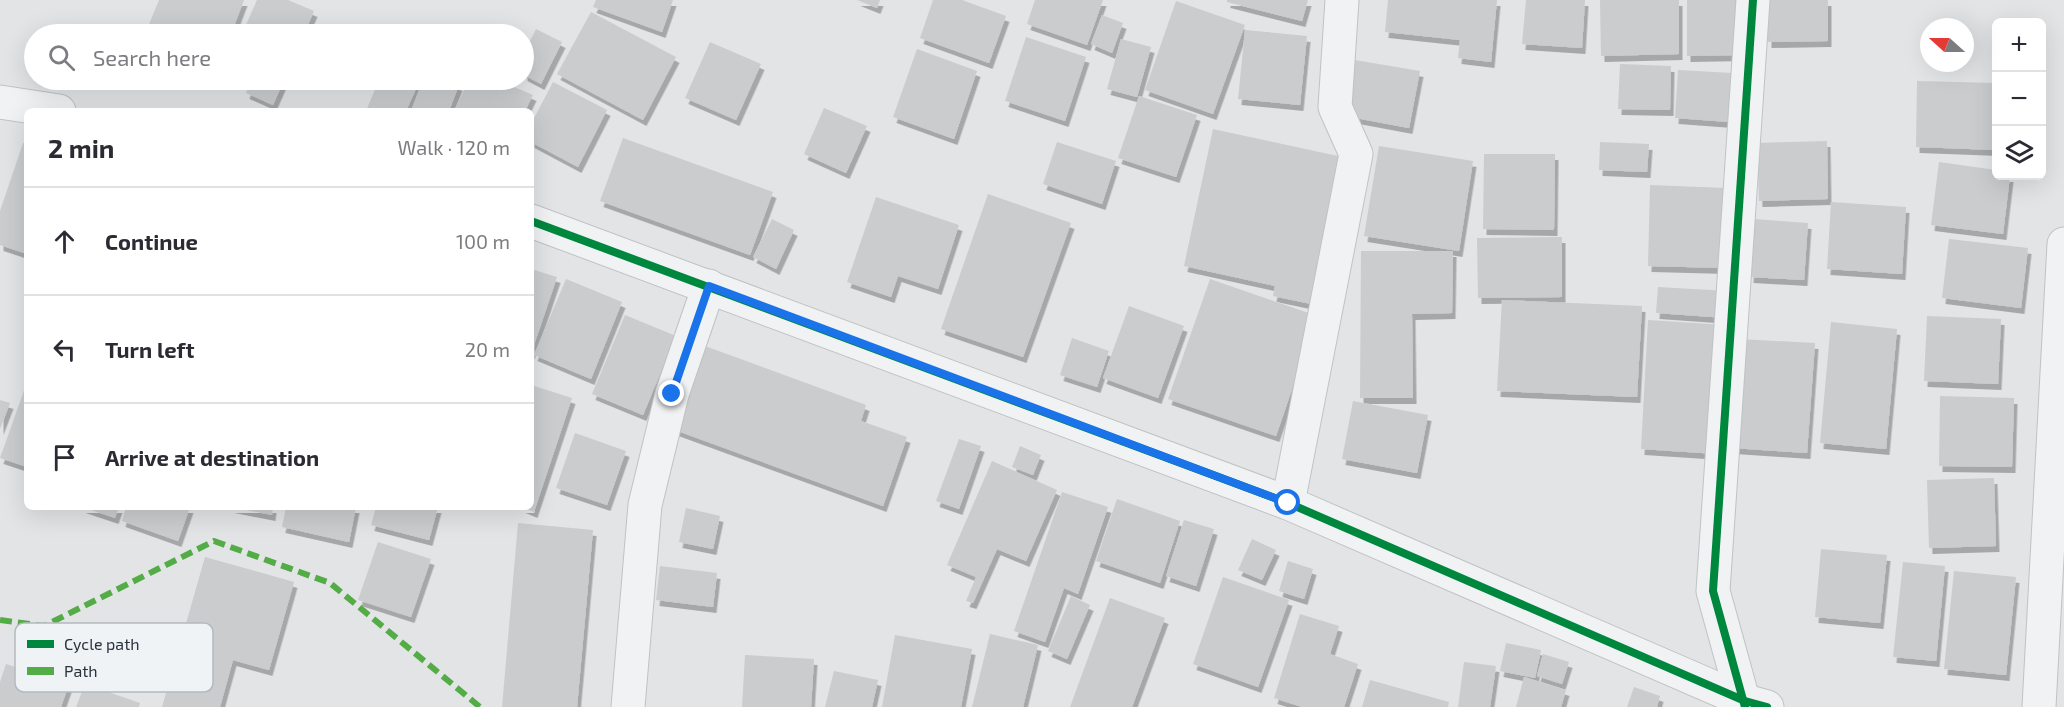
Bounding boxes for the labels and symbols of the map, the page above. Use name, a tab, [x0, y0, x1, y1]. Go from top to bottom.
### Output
north arrow	[1920, 18, 1974, 72]
route end	[658, 380, 684, 406]
route start	[1274, 489, 1300, 515]
legend	[15, 623, 213, 692]
text: Cycle path	[64, 634, 140, 653]
text: Path	[64, 661, 98, 680]

